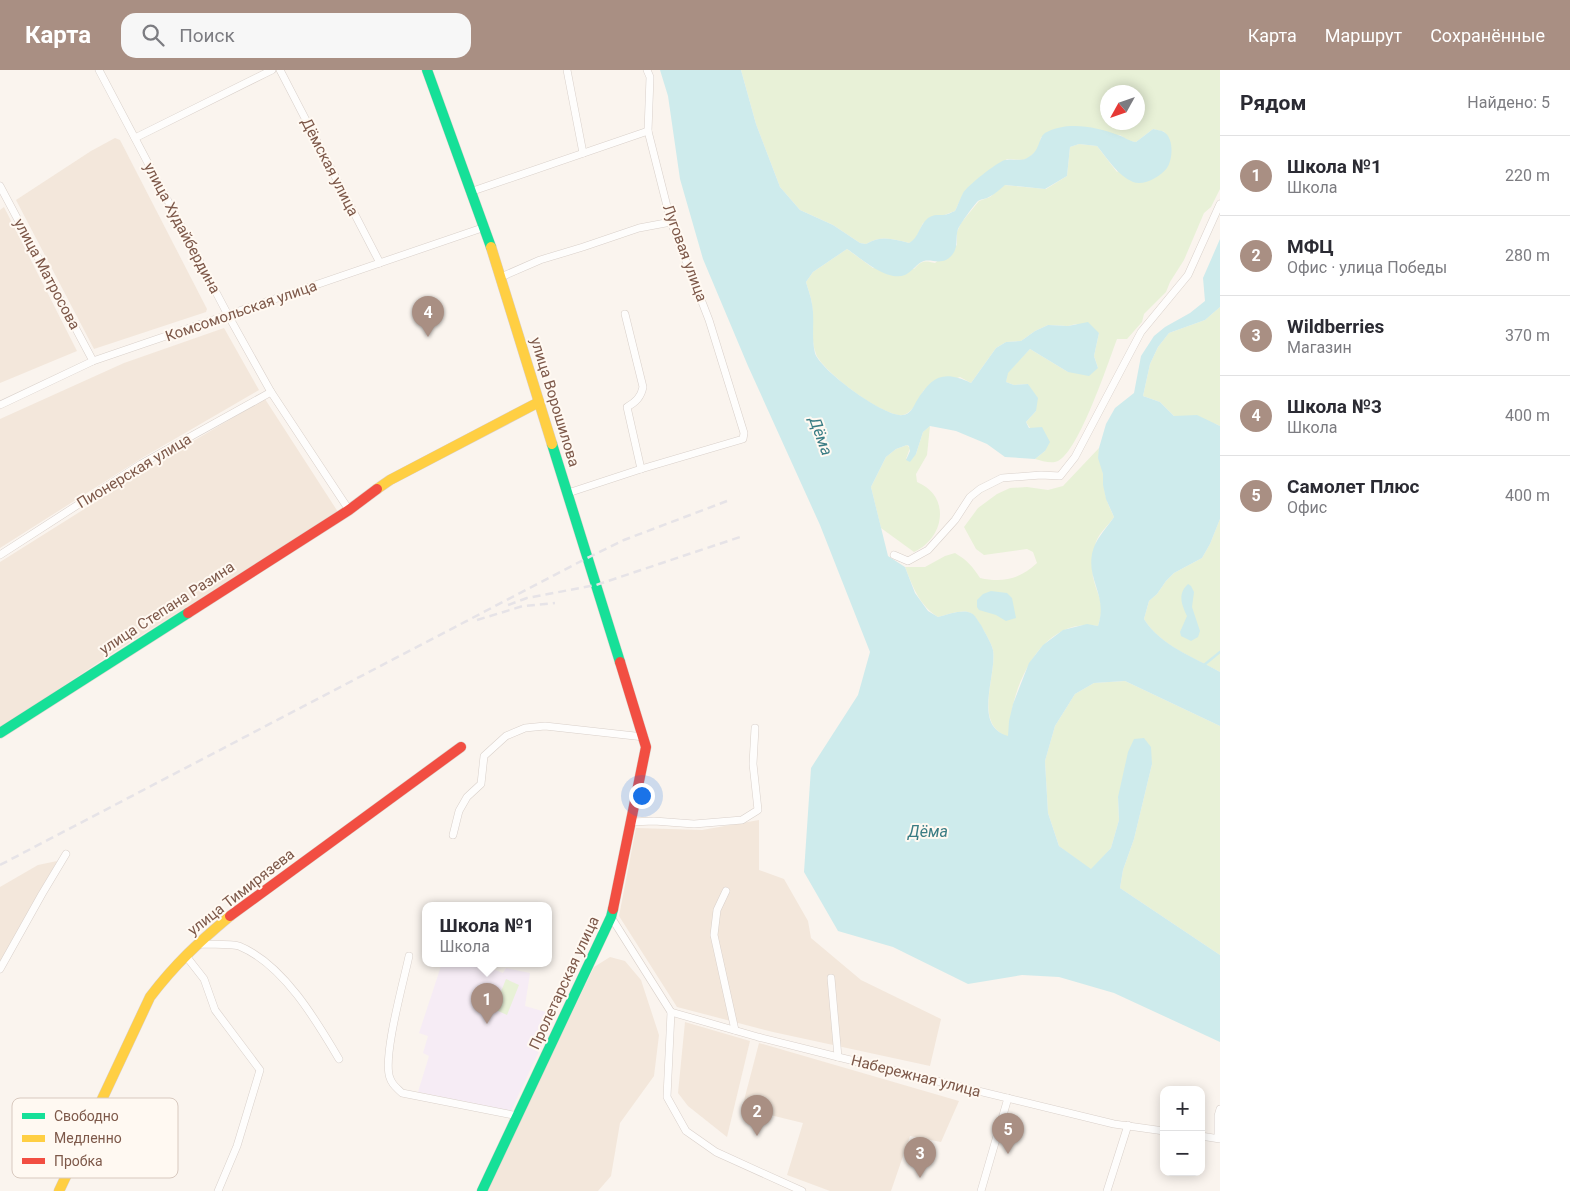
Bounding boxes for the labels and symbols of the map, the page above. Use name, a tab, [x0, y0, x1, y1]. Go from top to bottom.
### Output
north arrow	[1100, 85, 1145, 130]
street label: Дёмская улица	[298, 115, 362, 219]
street label: улица Худайбердина	[140, 159, 224, 297]
street label: Луговая улица	[659, 202, 711, 304]
street label: улица Матросова	[10, 215, 84, 333]
street label: Комсомольская улица	[163, 277, 319, 345]
pin: 4	[412, 296, 444, 337]
street label: улица Ворошилова	[527, 335, 583, 469]
water label: Дёма	[805, 413, 837, 458]
street label: Пионерская улица	[74, 430, 194, 512]
street label: улица Степана Разина	[96, 558, 238, 658]
your location	[629, 783, 655, 809]
water label: Дёма	[907, 822, 948, 841]
street label: улица Тимирязева	[184, 845, 298, 939]
street label: Пролетарская улица	[525, 913, 603, 1053]
pin: 1	[471, 983, 503, 1024]
street label: Набережная улица	[849, 1051, 983, 1101]
pin: 2	[741, 1095, 773, 1136]
legend	[12, 1098, 178, 1178]
text: Свободно	[54, 1108, 119, 1124]
pin: 5	[992, 1113, 1024, 1154]
text: Медленно	[54, 1130, 122, 1146]
pin: 3	[904, 1137, 936, 1178]
text: Пробка	[54, 1153, 103, 1169]

